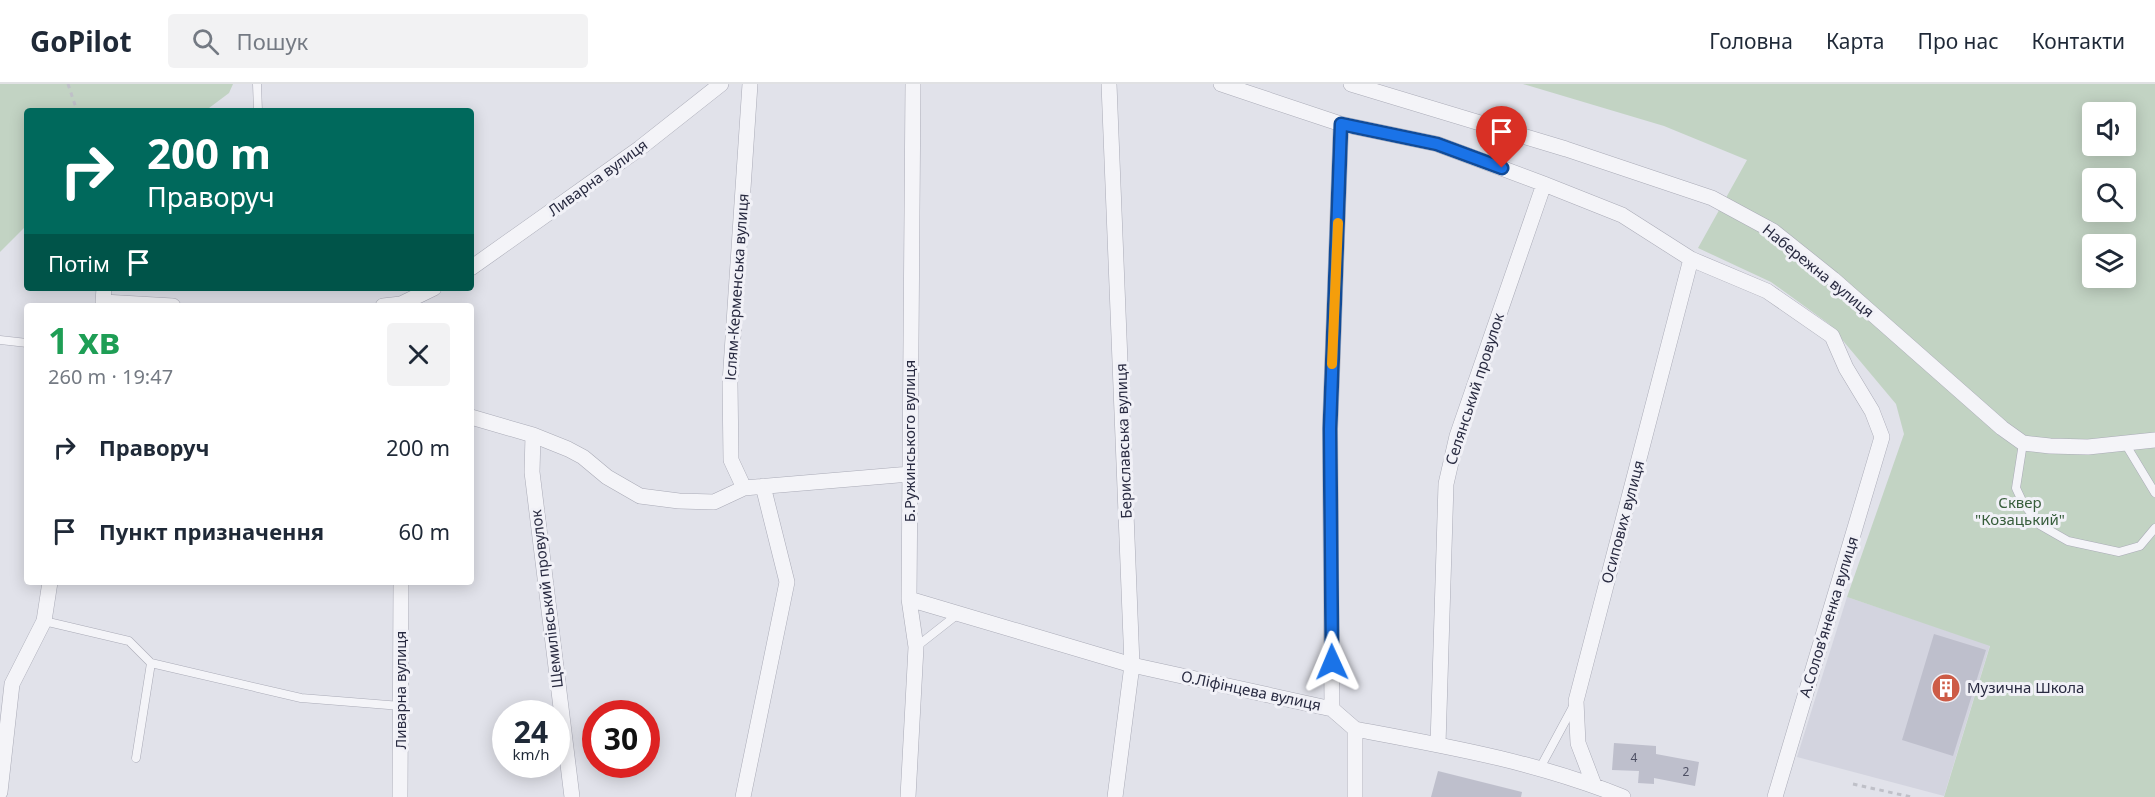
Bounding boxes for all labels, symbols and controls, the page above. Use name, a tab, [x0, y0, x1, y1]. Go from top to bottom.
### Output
search box	[168, 14, 588, 68]
text: GoPilot	[30, 22, 132, 60]
icon: search	[189, 25, 222, 58]
text: Пошук	[237, 26, 308, 56]
text: Головна	[1709, 27, 1793, 55]
text: Карта	[1826, 27, 1884, 55]
text: Про нас	[1917, 27, 1999, 55]
text: Контакти	[2032, 27, 2125, 55]
map controls	[2082, 102, 2136, 288]
button: sound	[2082, 102, 2136, 156]
pin	[1476, 106, 1527, 168]
icon: arrive	[1485, 115, 1518, 148]
text: 200 m	[147, 124, 271, 181]
icon: right	[48, 132, 126, 210]
street label: Ливарна вулиця	[544, 134, 651, 220]
button: search	[2082, 168, 2136, 222]
text: Праворуч	[147, 178, 275, 215]
street label: Іслям-Керменська вулиця	[719, 193, 753, 381]
street label: Набережна вулиця	[1759, 219, 1878, 321]
button: layers	[2082, 234, 2136, 288]
icon: arrive	[122, 246, 155, 279]
text: Потім	[48, 248, 110, 278]
street label: Селянський провулок	[1440, 310, 1508, 467]
text: 1 хв	[48, 316, 120, 365]
button: close	[387, 323, 450, 386]
street label: Б.Ружинського вулиця	[899, 360, 919, 522]
text: 260 m · 19:47	[48, 363, 173, 390]
street label: Бериславська вулиця	[1110, 363, 1136, 519]
icon: right	[48, 431, 81, 464]
text: Праворуч	[99, 432, 210, 462]
text: 200 m	[386, 432, 450, 462]
street label: Осипових вулиця	[1596, 458, 1648, 585]
park label: Сквер "Козацький"	[1975, 492, 2065, 529]
street label: Щемилівський провулок	[525, 509, 567, 690]
icon: arrive	[48, 515, 81, 548]
text: Пункт призначення	[99, 516, 324, 546]
text: 60 m	[399, 516, 450, 546]
street label: А.Солов’яненка вулиця	[1794, 534, 1862, 700]
position arrow	[1300, 630, 1364, 694]
street label: Ливарна вулиця	[390, 631, 410, 749]
street label: О.Ліфінцева вулиця	[1179, 665, 1323, 715]
building icon: Музична Школа	[1930, 672, 1962, 704]
place label: Музична Школа	[1967, 677, 2084, 697]
speed limit sign: 30	[582, 700, 660, 778]
text: 24	[514, 711, 548, 752]
text: km/h	[513, 744, 549, 764]
house number: 4	[1631, 749, 1638, 766]
house number: 2	[1683, 763, 1690, 780]

